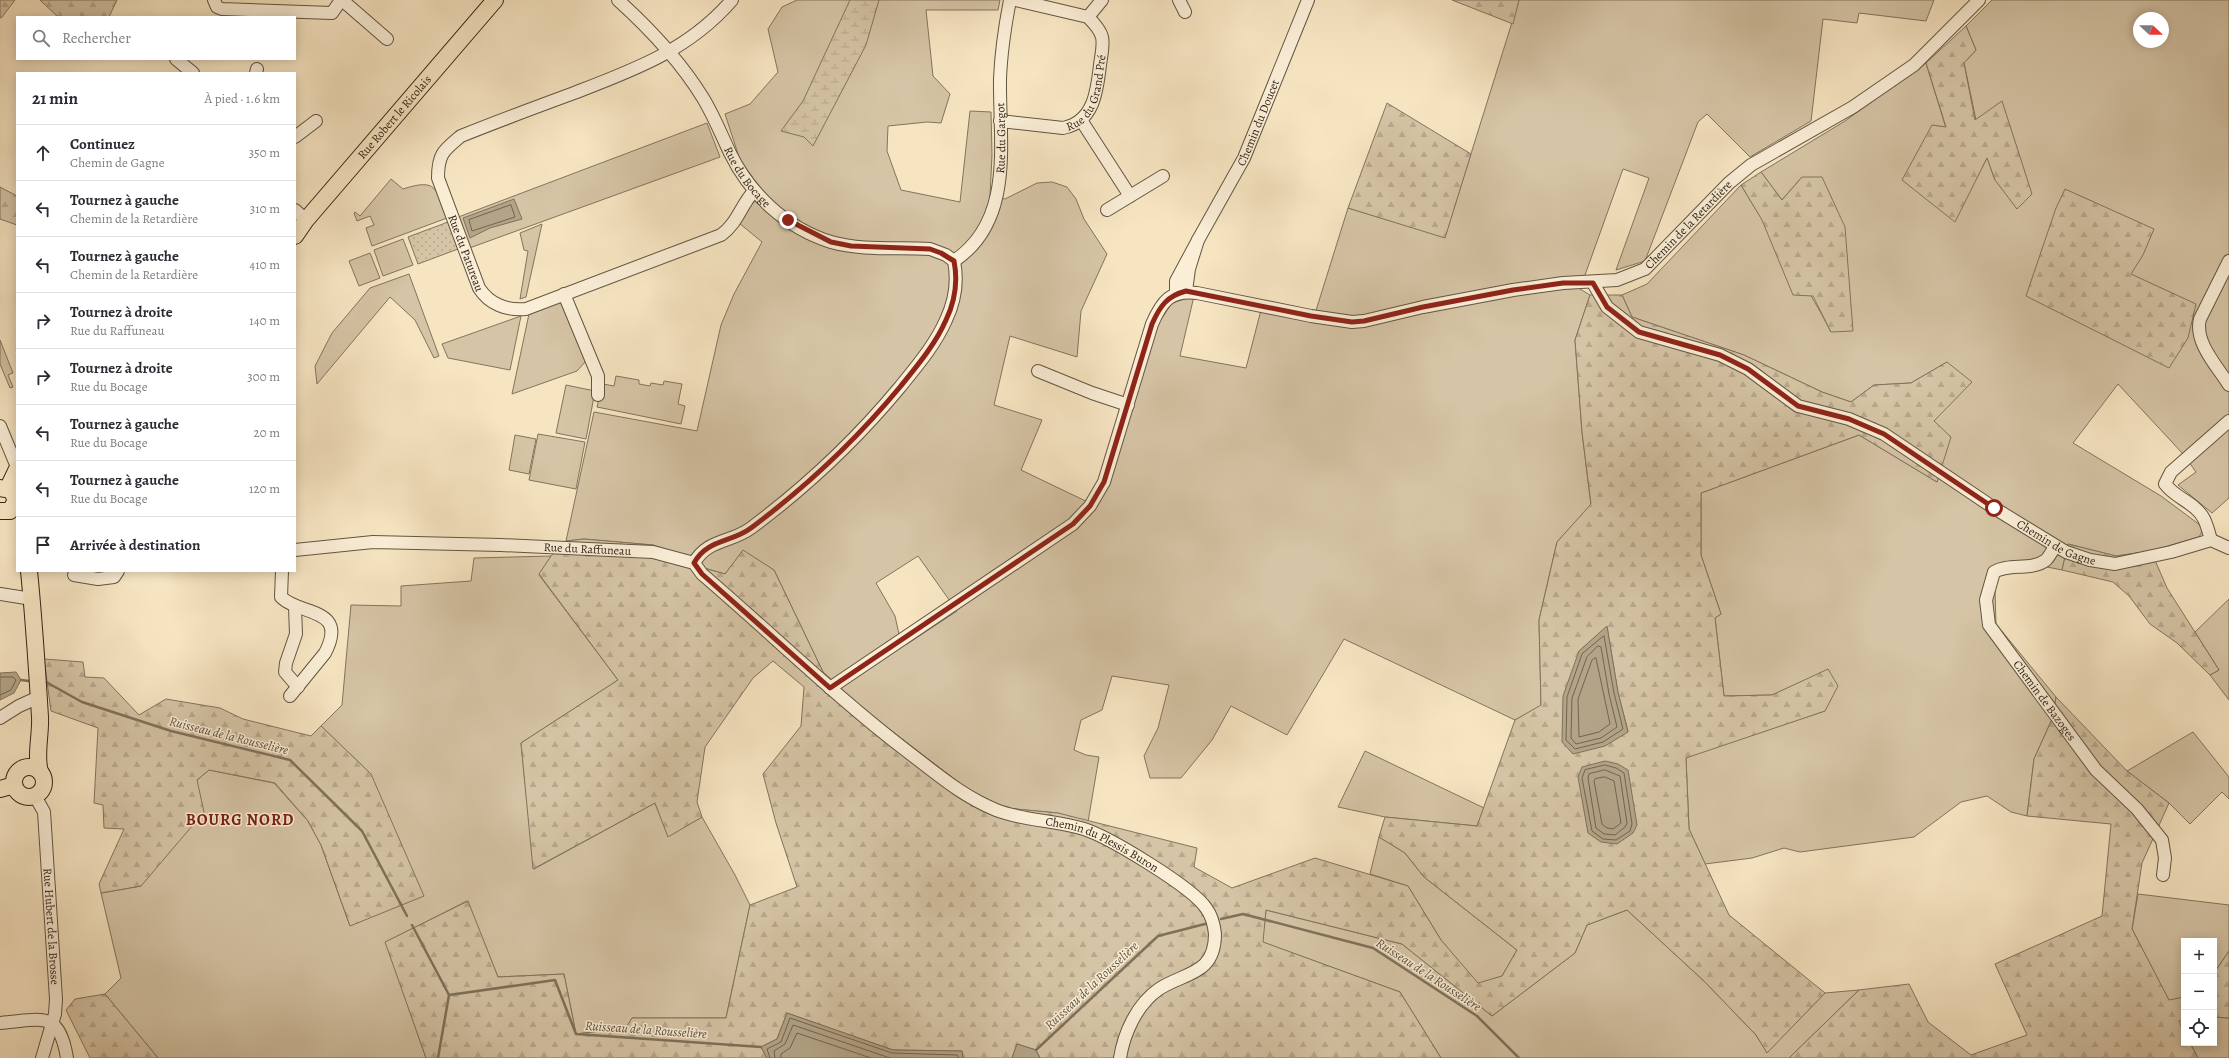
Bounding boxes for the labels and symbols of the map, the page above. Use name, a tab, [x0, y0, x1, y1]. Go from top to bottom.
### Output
north arrow	[2133, 12, 2169, 48]
street label: Rue du Grand Pré	[1064, 53, 1109, 135]
street label: Rue Robert le Ricolais	[354, 72, 435, 162]
street label: Chemin du Doucet	[1233, 77, 1283, 169]
street label: Rue du Gargot	[992, 102, 1009, 174]
street label: Rue du Bocage	[720, 144, 774, 211]
street label: Chemin de la Retardière	[1641, 177, 1735, 273]
route end	[779, 211, 797, 229]
street label: Rue du Patureau	[444, 212, 488, 294]
route start	[1985, 499, 2003, 517]
street label: Chemin de Gagne	[2014, 516, 2097, 569]
street label: Rue du Raffuneau	[543, 539, 632, 559]
street label: Chemin de Bazoges	[2010, 657, 2080, 744]
water label: Ruisseau de la Rousselière	[168, 712, 290, 759]
district label: BOURG NORD	[186, 809, 294, 831]
street label: Chemin du Plessis Buron	[1044, 813, 1162, 876]
street label: Rue Hubert de la Brosse	[40, 868, 63, 985]
water label: Ruisseau de la Rousselière	[1373, 934, 1485, 1015]
water label: Ruisseau de la Rousselière	[1041, 937, 1142, 1033]
water label: Ruisseau de la Rousselière	[585, 1017, 708, 1042]

